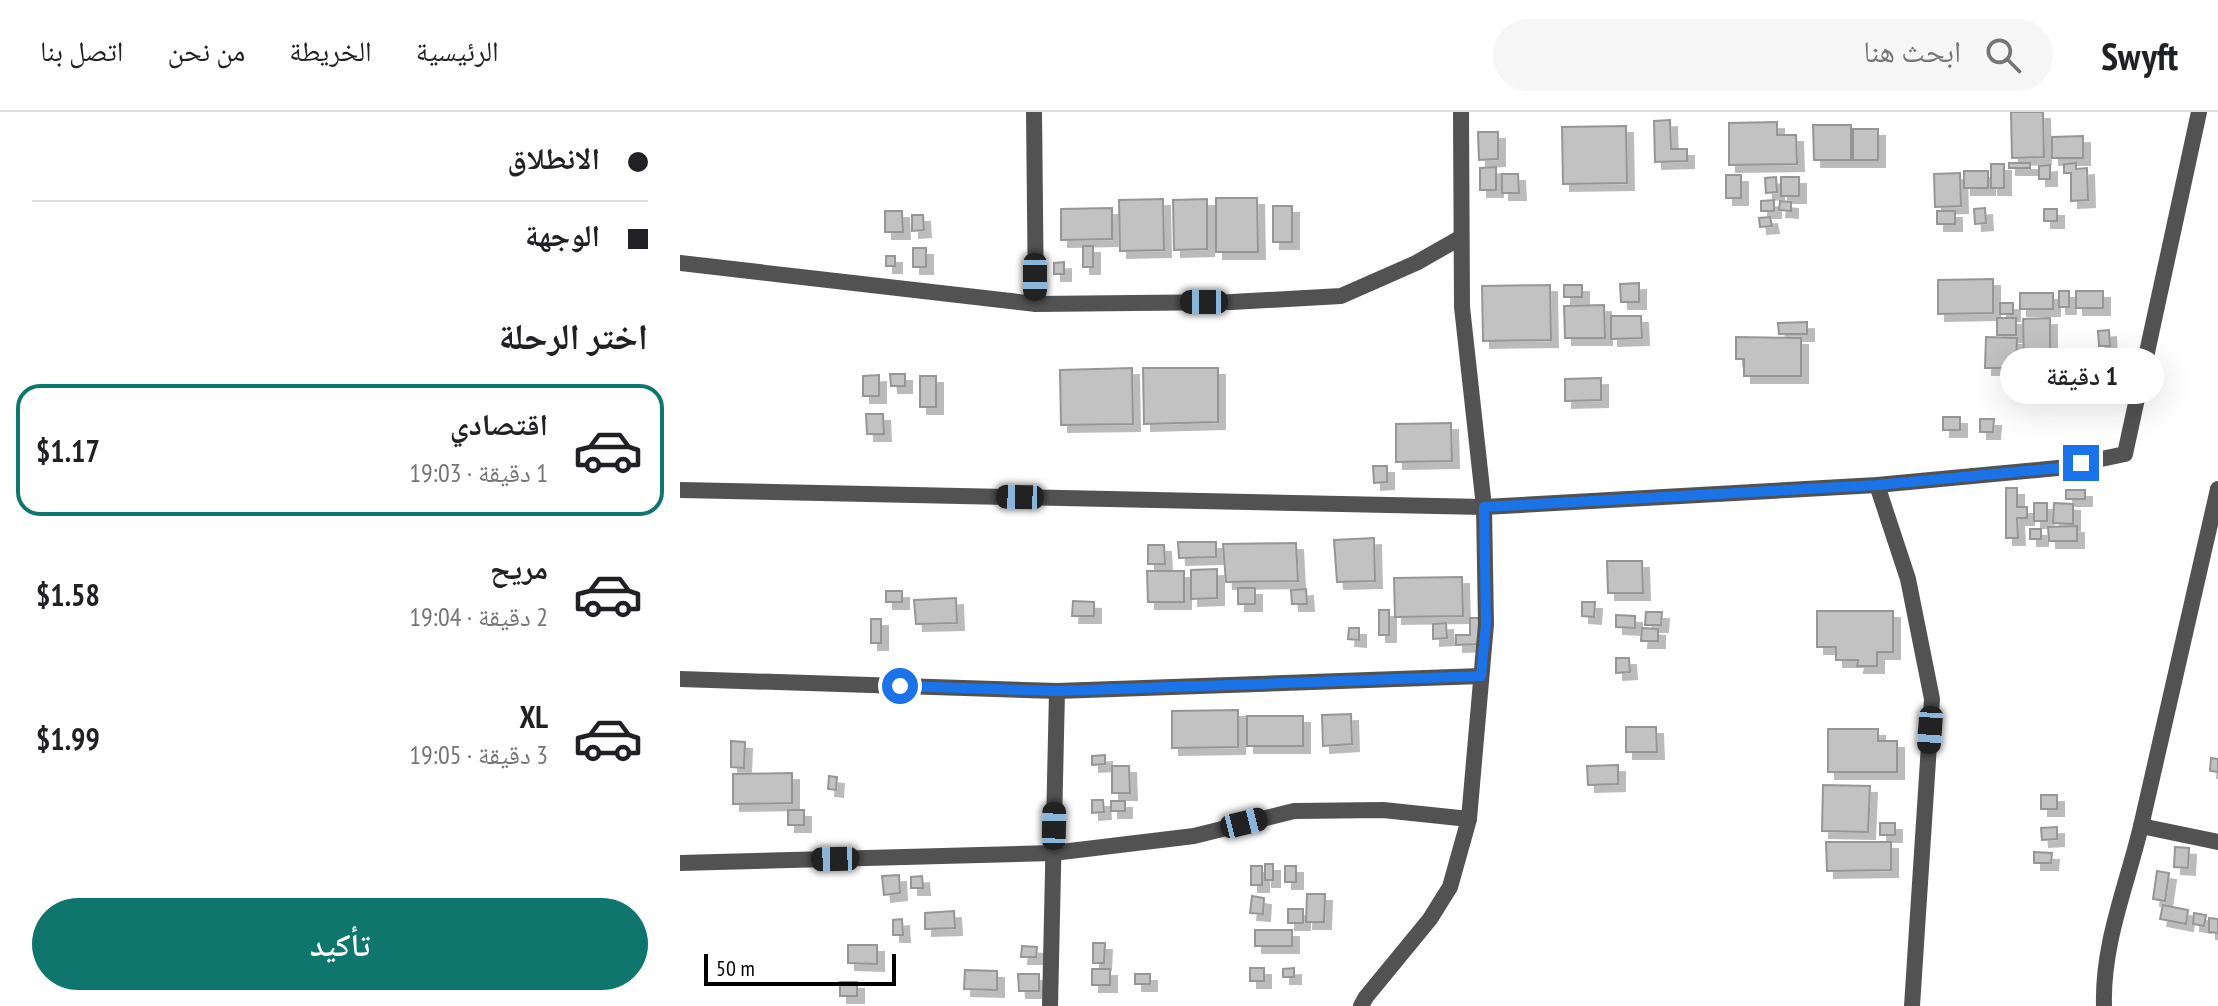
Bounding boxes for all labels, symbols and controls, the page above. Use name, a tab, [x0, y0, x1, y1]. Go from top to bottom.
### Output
search box	[1493, 19, 2053, 91]
text: ابحث هنا	[1863, 31, 1961, 70]
text: Swyft	[2101, 31, 2178, 80]
text: اتصل بنا	[40, 32, 124, 69]
text: من نحن	[168, 32, 245, 69]
text: الخريطة	[289, 32, 372, 69]
text: الرئيسية	[416, 32, 499, 69]
icon: search	[1981, 33, 2025, 77]
text: الانطلاق	[507, 138, 600, 177]
text: الوجهة	[525, 215, 600, 254]
car	[1023, 253, 1047, 301]
car	[1180, 290, 1228, 314]
text: اختر الرحلة	[499, 312, 648, 359]
callout: 1 دقيقة	[1999, 347, 2163, 403]
text: 1 دقيقة	[2046, 359, 2118, 392]
text: اقتصادي	[450, 404, 548, 443]
icon: car	[572, 414, 644, 486]
text: $1.17	[36, 431, 100, 470]
route end	[2063, 445, 2099, 481]
text: 1 دقيقة · 19:03	[409, 456, 548, 489]
car	[996, 485, 1044, 509]
text: مريح	[490, 548, 548, 587]
icon: car	[572, 558, 644, 630]
text: $1.58	[36, 575, 100, 614]
text: 2 دقيقة · 19:04	[409, 600, 548, 633]
route start	[882, 668, 918, 704]
text: XL	[519, 697, 548, 736]
icon: car	[572, 702, 644, 774]
car	[1916, 705, 1944, 755]
text: $1.99	[36, 719, 100, 758]
text: 3 دقيقة · 19:05	[409, 738, 548, 771]
car	[1042, 802, 1066, 850]
car	[1218, 806, 1270, 840]
car	[811, 847, 859, 871]
button: تأكيد	[32, 898, 648, 990]
scale bar	[704, 950, 896, 986]
text: 50 m	[716, 954, 755, 982]

